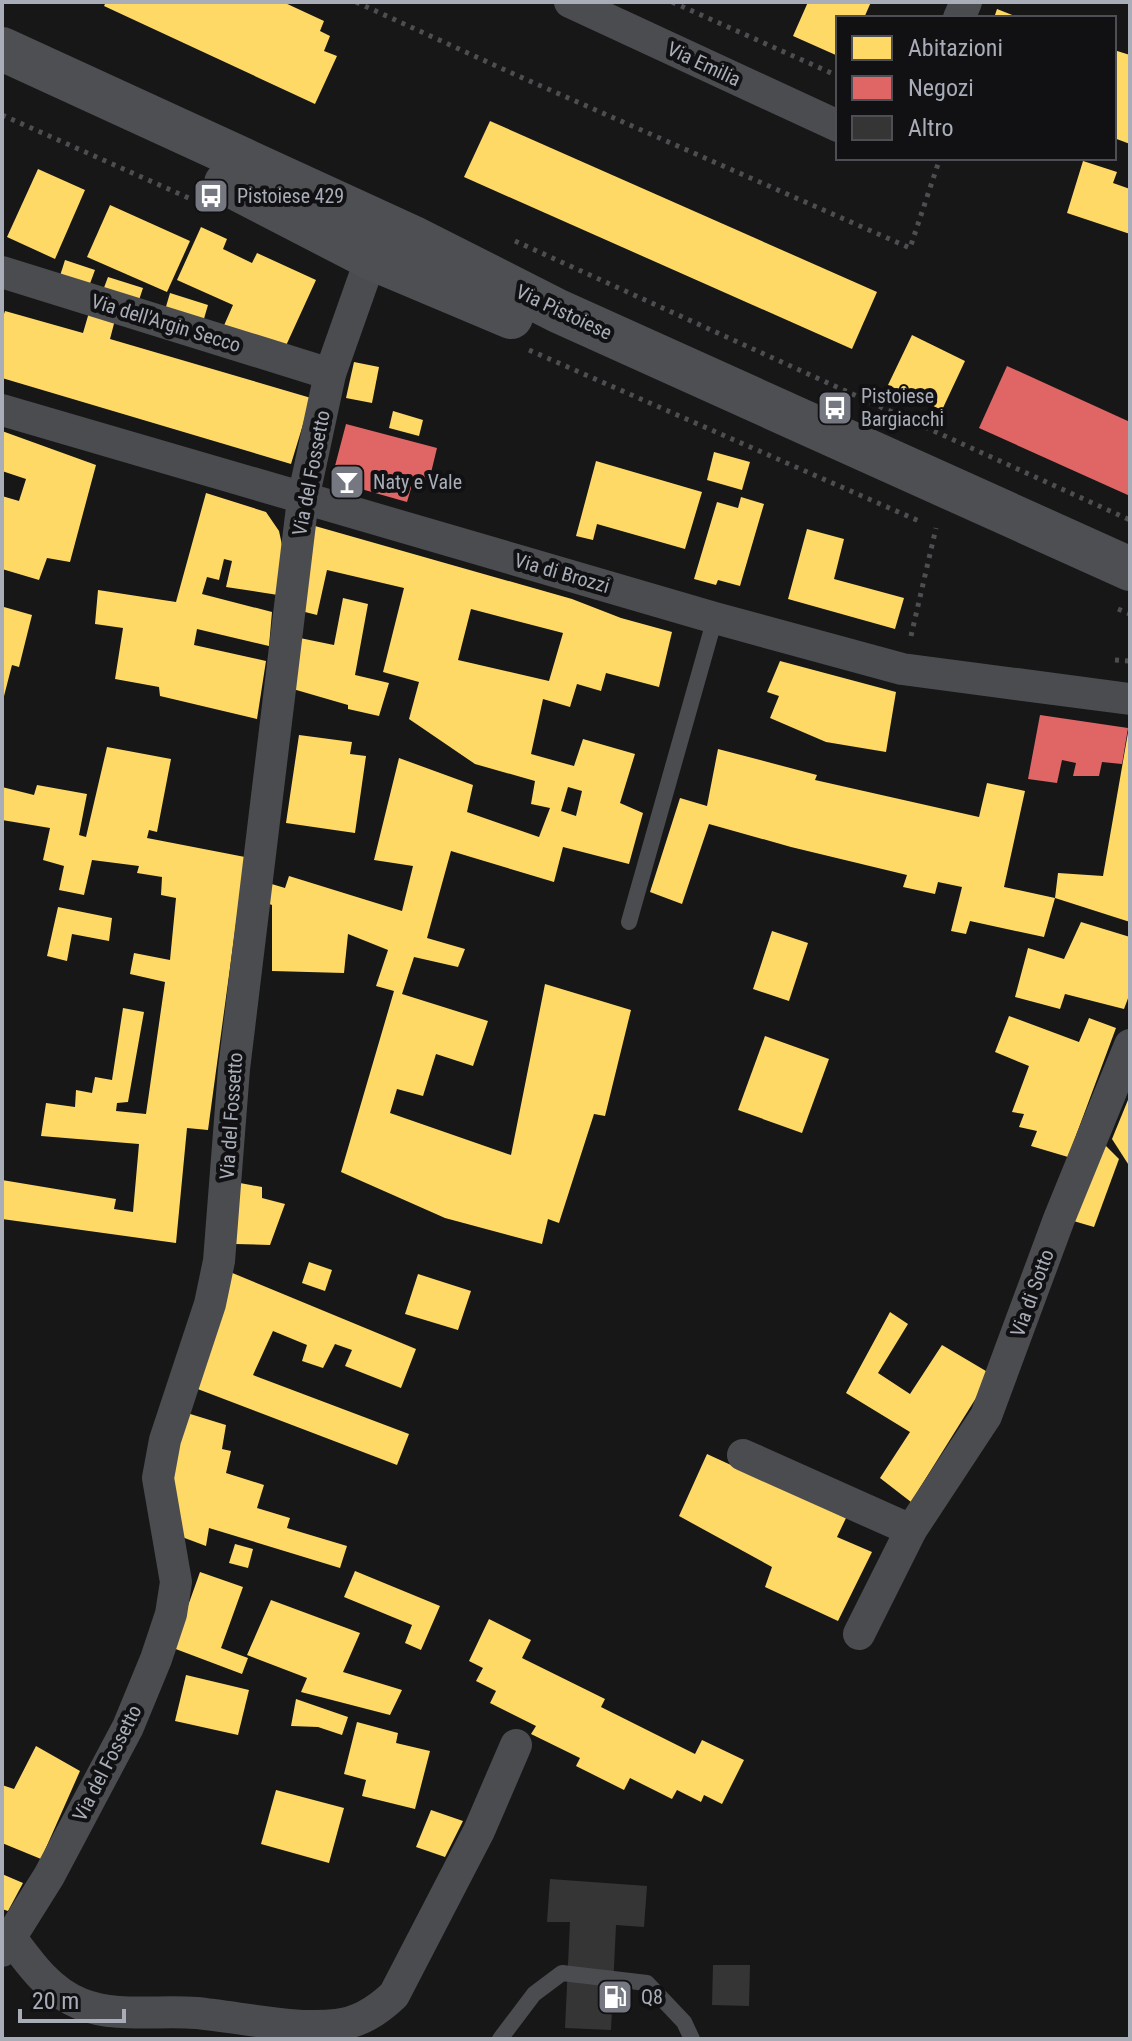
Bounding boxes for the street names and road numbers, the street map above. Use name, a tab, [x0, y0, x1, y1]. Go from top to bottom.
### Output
street label: Via Emilia	[663, 37, 745, 91]
street label: Via Pistoiese	[512, 279, 616, 345]
street label: Via dell'Argin Secco	[88, 289, 244, 357]
street label: Via del Fossetto	[287, 408, 335, 538]
street label: Via di Brozzi	[512, 548, 612, 598]
street label: Via del Fossetto	[215, 1052, 247, 1180]
street label: Via di Sotto	[1005, 1246, 1059, 1340]
street label: Via del Fossetto	[67, 1701, 147, 1825]

